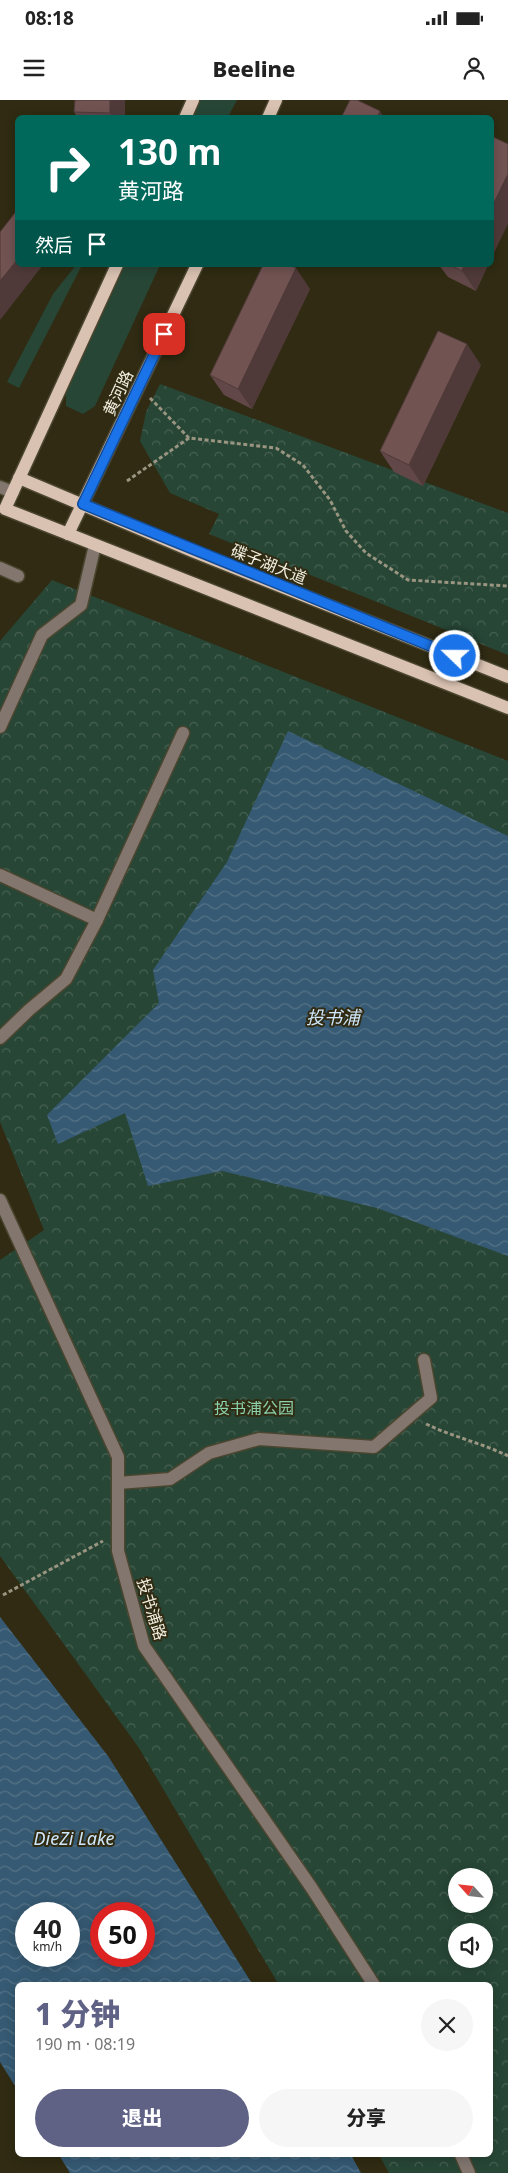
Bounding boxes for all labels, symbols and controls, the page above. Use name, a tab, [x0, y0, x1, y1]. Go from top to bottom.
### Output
text: 08:18	[25, 5, 74, 31]
text: Beeline	[213, 53, 295, 83]
icon: menu	[20, 54, 48, 82]
icon: person	[460, 54, 488, 82]
text: 130 m	[118, 128, 221, 175]
icon: right	[35, 135, 100, 200]
text: 黄河路	[118, 175, 184, 205]
icon: arrive	[83, 230, 111, 258]
text: 然后	[35, 232, 73, 258]
pin	[143, 313, 185, 355]
icon: arrive	[150, 320, 178, 348]
street label: 黄河路	[98, 367, 138, 419]
street label: 碟子湖大道	[228, 539, 310, 589]
position arrow	[428, 629, 480, 681]
water label: 投书浦	[306, 1005, 363, 1029]
park label: 投书浦公园	[214, 1397, 294, 1419]
street label: 投书浦路	[132, 1575, 172, 1643]
water label: DieZi Lake	[34, 1826, 114, 1850]
north arrow	[448, 1868, 492, 1912]
map controls	[448, 1868, 493, 1968]
speed limit sign: 50	[90, 1902, 155, 1967]
text: 40	[33, 1911, 62, 1945]
button: sound	[448, 1923, 493, 1968]
text: km/h	[33, 1938, 62, 1955]
text: 1 分钟	[35, 1993, 120, 2034]
button: close	[421, 1999, 473, 2051]
text: 190 m · 08:19	[35, 2033, 135, 2055]
button: 退出	[35, 2089, 249, 2147]
button: 分享	[259, 2089, 473, 2147]

